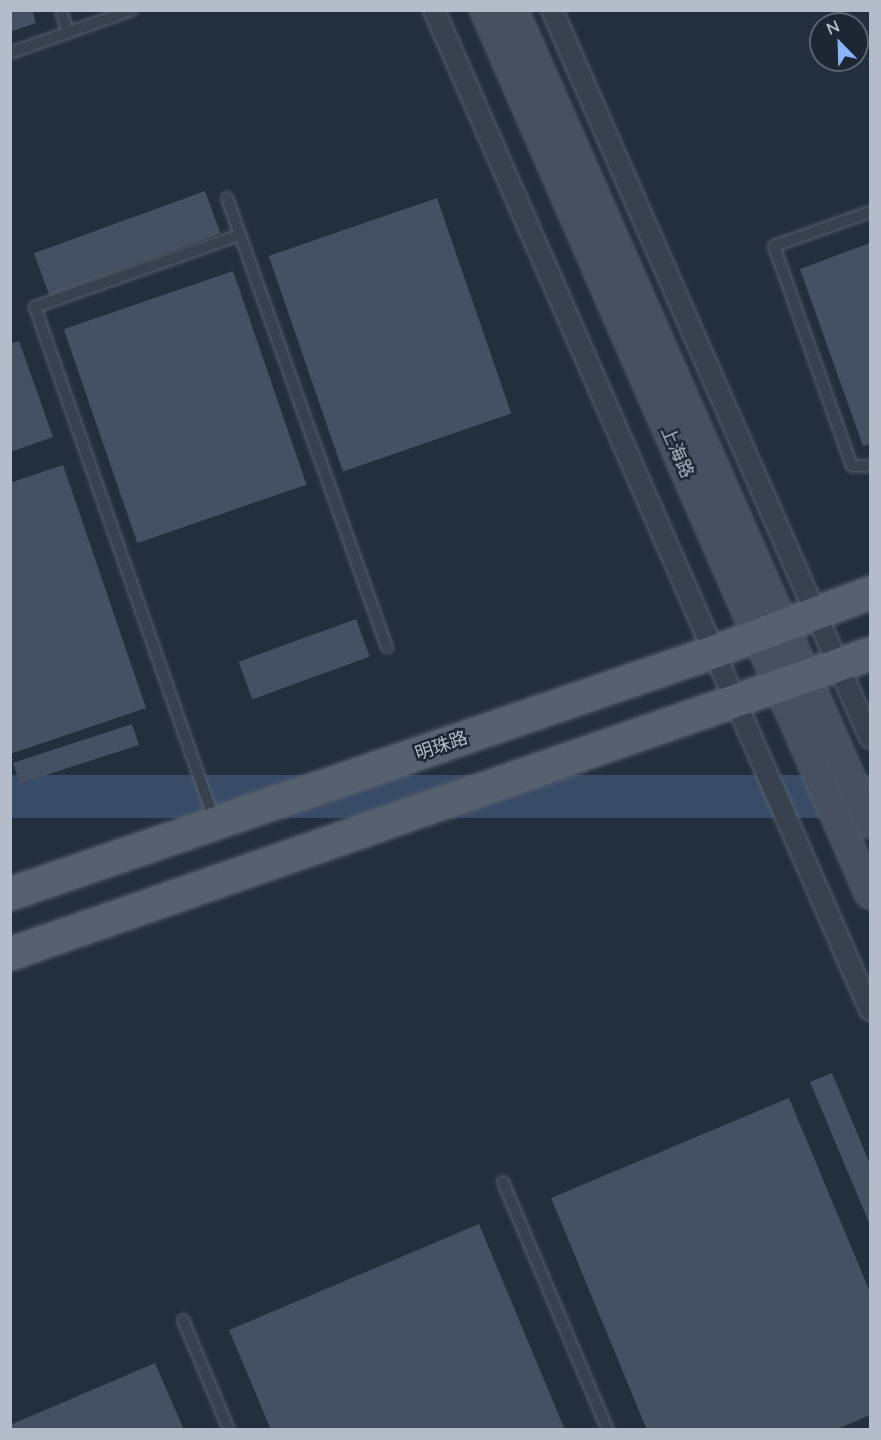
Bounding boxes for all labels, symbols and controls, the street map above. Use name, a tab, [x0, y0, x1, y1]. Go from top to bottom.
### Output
north arrow	[809, 12, 869, 72]
text: N	[823, 16, 842, 38]
street label: 上海路	[657, 423, 699, 481]
street label: 明珠路	[412, 726, 470, 764]

